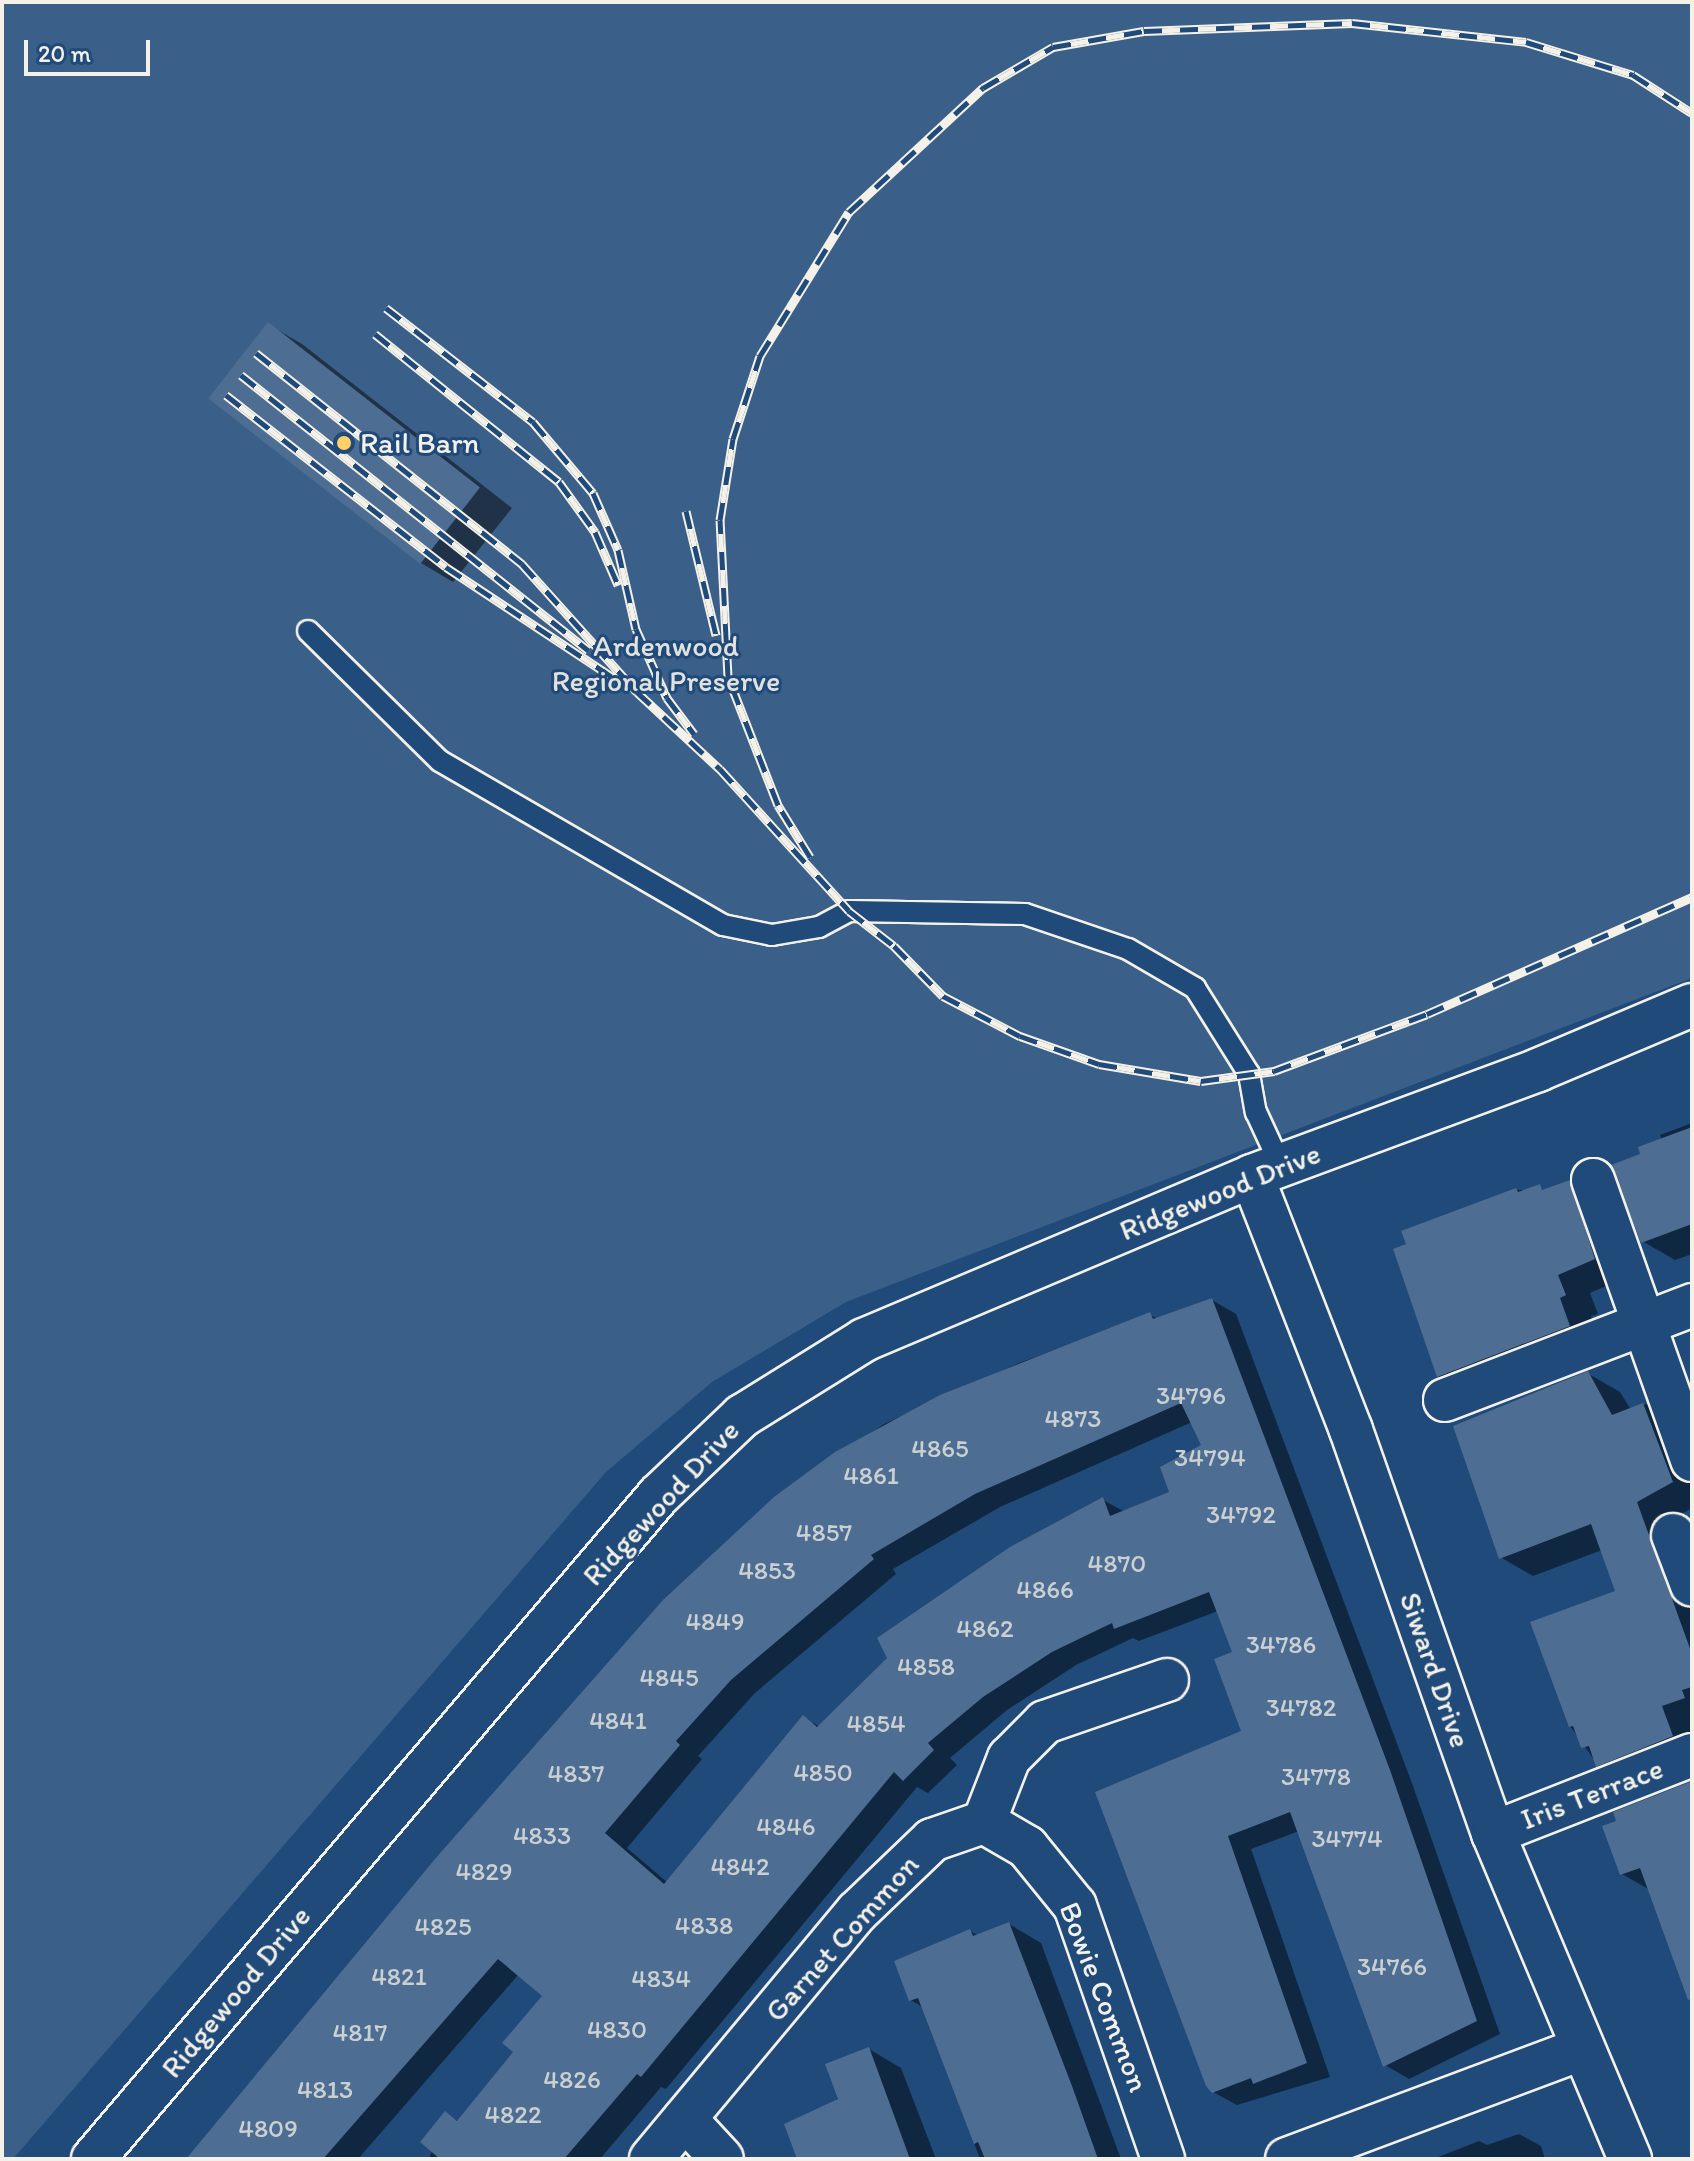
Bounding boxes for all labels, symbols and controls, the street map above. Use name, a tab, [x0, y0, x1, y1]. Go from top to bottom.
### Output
scale bar	[28, 24, 154, 74]
text: 20 m	[38, 39, 91, 68]
place label: Rail Barn	[360, 425, 480, 461]
marker: Rail Barn	[335, 434, 353, 452]
park label: Ardenwood Regional Preserve	[552, 628, 780, 698]
street label: Ridgewood Drive	[1114, 1135, 1326, 1249]
house number: 34796	[1156, 1380, 1226, 1412]
house number: 4873	[1045, 1403, 1101, 1435]
street label: Ridgewood Drive	[575, 1413, 747, 1593]
house number: 4865	[911, 1433, 969, 1465]
house number: 34794	[1174, 1442, 1246, 1474]
house number: 4861	[843, 1460, 899, 1492]
house number: 34792	[1206, 1499, 1276, 1531]
house number: 4857	[796, 1517, 852, 1549]
house number: 4870	[1088, 1548, 1146, 1580]
house number: 4853	[738, 1555, 796, 1587]
house number: 4866	[1016, 1574, 1074, 1606]
street label: Siward Drive	[1392, 1588, 1478, 1752]
house number: 4849	[685, 1606, 745, 1638]
house number: 4862	[956, 1613, 1014, 1645]
house number: 34786	[1246, 1629, 1316, 1661]
house number: 4858	[897, 1651, 955, 1683]
house number: 4845	[639, 1662, 699, 1694]
house number: 34782	[1266, 1692, 1336, 1724]
house number: 4841	[589, 1705, 647, 1737]
house number: 4854	[846, 1708, 906, 1740]
street label: Iris Terrace	[1518, 1751, 1666, 1837]
house number: 4850	[793, 1757, 853, 1789]
house number: 4837	[548, 1758, 604, 1790]
house number: 34778	[1281, 1761, 1351, 1793]
house number: 4846	[756, 1811, 816, 1843]
house number: 4833	[513, 1820, 571, 1852]
house number: 34774	[1311, 1823, 1383, 1855]
street label: Garnet Common	[757, 1847, 927, 2029]
house number: 4842	[710, 1851, 770, 1883]
house number: 4829	[455, 1856, 513, 1888]
street label: Bowie Common	[1051, 1897, 1157, 2097]
street label: Ridgewood Drive	[154, 1899, 318, 2085]
house number: 4838	[675, 1910, 733, 1942]
house number: 4825	[414, 1911, 472, 1943]
house number: 34766	[1357, 1951, 1427, 1983]
house number: 4821	[371, 1961, 427, 1993]
house number: 4834	[631, 1963, 691, 1995]
house number: 4830	[587, 2014, 647, 2046]
house number: 4817	[333, 2017, 387, 2049]
house number: 4826	[543, 2064, 601, 2096]
house number: 4813	[297, 2074, 353, 2106]
house number: 4822	[484, 2099, 542, 2131]
house number: 4809	[238, 2113, 298, 2145]

